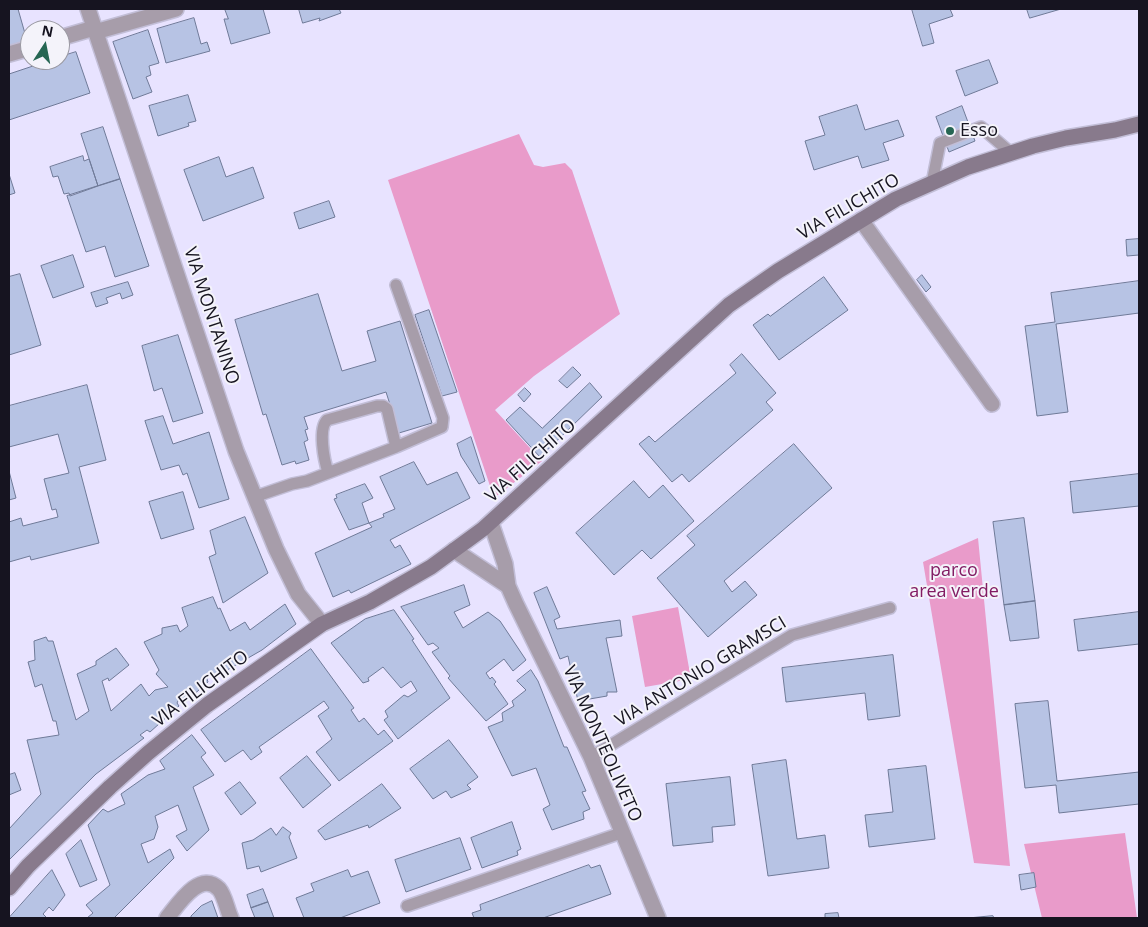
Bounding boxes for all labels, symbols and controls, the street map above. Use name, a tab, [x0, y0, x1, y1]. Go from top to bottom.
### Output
north arrow	[20, 20, 70, 70]
text: N	[40, 20, 55, 41]
place label: Esso	[960, 120, 998, 142]
marker: Esso	[944, 125, 956, 137]
street label: VIA FILICHITO	[794, 169, 904, 245]
street label: VIA MONTANINO	[179, 245, 243, 387]
street label: VIA FILICHITO	[481, 415, 581, 507]
park label: parco area verde	[909, 560, 999, 602]
street label: VIA ANTONIO GRAMSCI	[611, 612, 791, 732]
street label: VIA FILICHITO	[149, 646, 253, 732]
street label: VIA MONTEOLIVETO	[558, 663, 646, 825]

